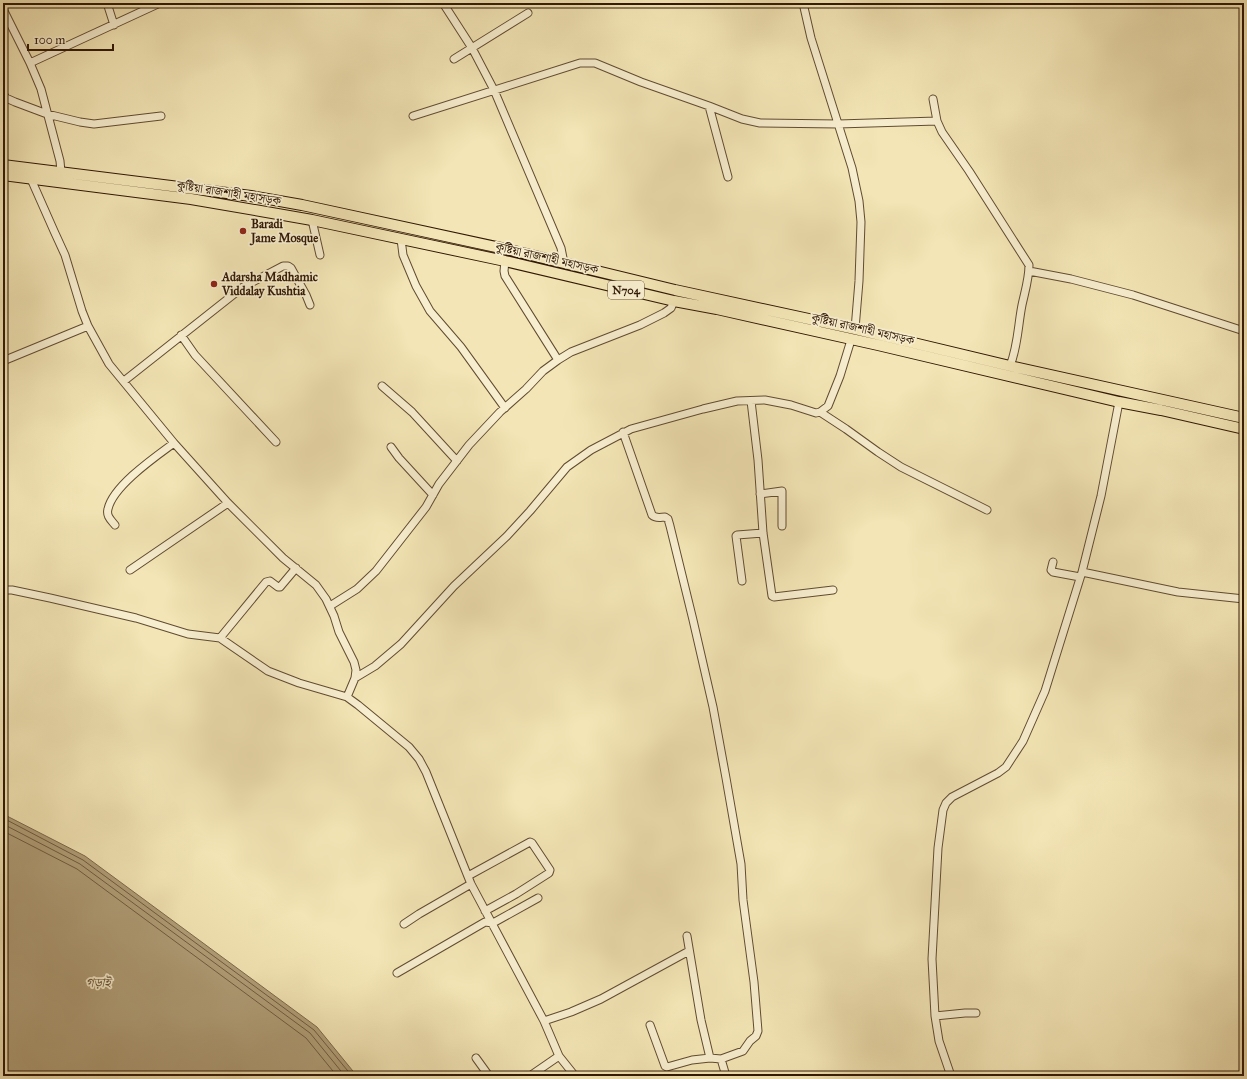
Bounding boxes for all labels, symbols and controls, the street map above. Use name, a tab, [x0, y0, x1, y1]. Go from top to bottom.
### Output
scale bar	[28, 26, 113, 52]
text: 100 m	[34, 33, 65, 47]
street label: কুষ্টিয়া রাজশাহী মহাসড়ক	[175, 177, 283, 209]
place label: Baradi Jame Mosque	[249, 217, 318, 246]
marker: Baradi Jame Mosque	[238, 226, 248, 236]
street label: কুষ্টিয়া রাজশাহী মহাসড়ক	[493, 238, 601, 277]
place label: Adarsha Madhamic Viddalay Kushtia	[221, 270, 318, 299]
marker: Adarsha Madhamic Viddalay Kushtia	[209, 279, 219, 289]
road number: N704	[608, 281, 644, 299]
street label: কুষ্টিয়া রাজশাহী মহাসড়ক	[809, 309, 917, 348]
water label: গড়াই	[86, 975, 113, 991]

